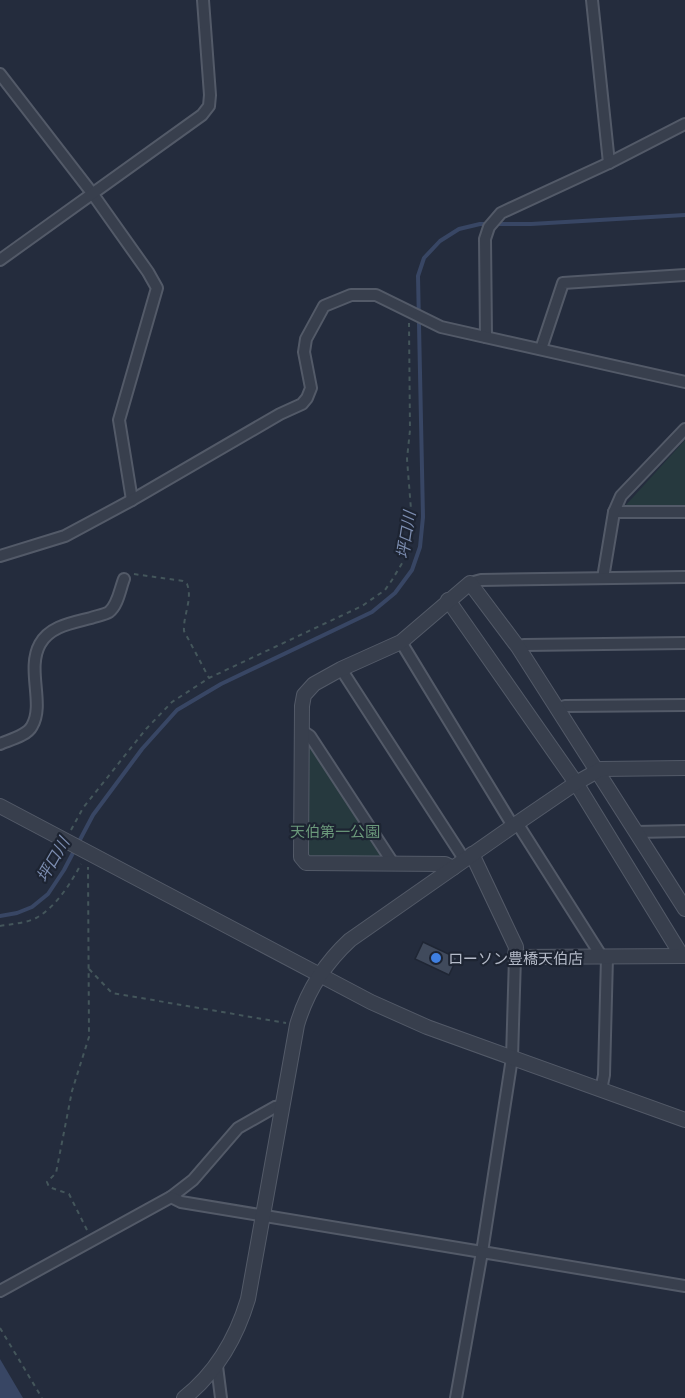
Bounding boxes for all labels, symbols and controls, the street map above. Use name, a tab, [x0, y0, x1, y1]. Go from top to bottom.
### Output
water label: 坪口川	[394, 508, 418, 560]
park label: 天伯第一公園	[290, 823, 380, 840]
water label: 坪口川	[34, 833, 73, 885]
place label: ローソン豊橋天伯店	[448, 950, 583, 967]
marker: ローソン豊橋天伯店	[429, 951, 443, 965]

